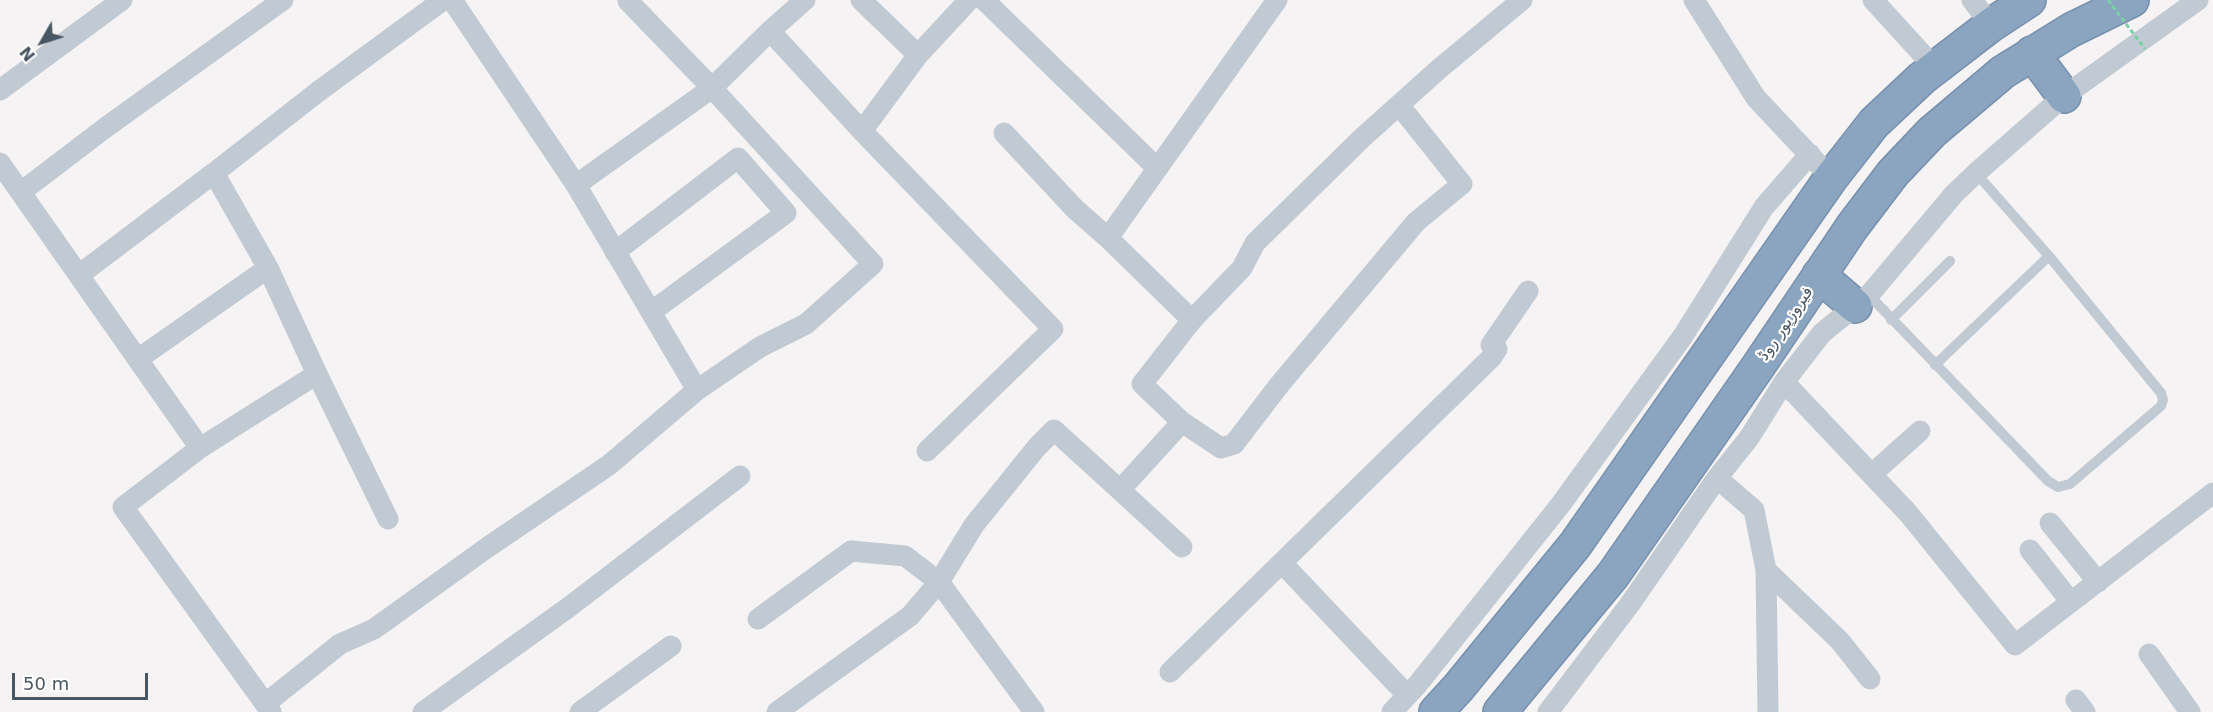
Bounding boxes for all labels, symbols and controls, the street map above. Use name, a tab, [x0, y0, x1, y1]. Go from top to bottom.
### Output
north arrow	[12, 12, 72, 72]
text: N	[16, 42, 39, 65]
street label: فیروزپور روڈ	[1754, 283, 1818, 365]
scale bar	[15, 661, 152, 699]
text: 50 m	[23, 673, 69, 694]

